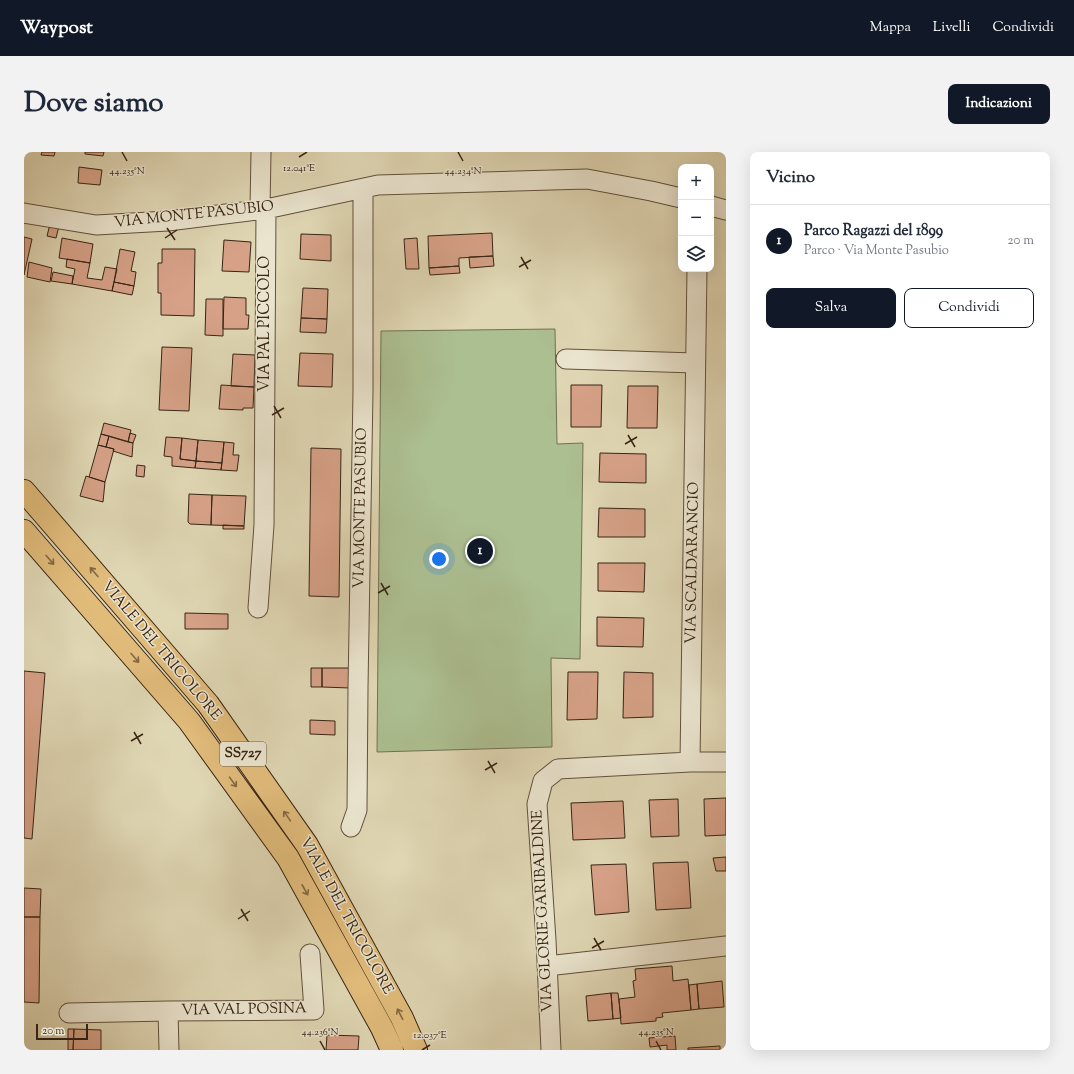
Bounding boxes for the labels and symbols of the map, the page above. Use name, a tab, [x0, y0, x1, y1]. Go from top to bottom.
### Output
text: 12.041°E	[283, 161, 315, 176]
text: 44.235°N	[109, 164, 145, 179]
text: 44.234°N	[445, 164, 481, 179]
street label: VIA MONTE PASUBIO	[113, 196, 275, 234]
street label: VIA PAL PICCOLO	[255, 256, 276, 392]
street label: VIA MONTE PASUBIO	[349, 427, 373, 589]
street label: VIA SCALDARANCIO	[681, 482, 705, 644]
pin: 1	[467, 536, 493, 566]
your location	[429, 549, 449, 569]
one-way arrow	[45, 555, 54, 565]
one-way arrow	[89, 567, 99, 577]
street label: VIALE DEL TRICOLORE	[96, 577, 226, 725]
one-way arrow	[130, 653, 139, 664]
road number: SS727	[220, 742, 266, 766]
one-way arrow	[229, 776, 237, 787]
street label: VIA GLORIE GARIBALDINE	[527, 809, 559, 1013]
one-way arrow	[283, 811, 291, 822]
street label: VIALE DEL TRICOLORE	[294, 834, 398, 998]
one-way arrow	[302, 883, 310, 895]
street label: VIA VAL POSINA	[181, 998, 307, 1022]
one-way arrow	[396, 1009, 403, 1021]
scale bar	[36, 1022, 88, 1041]
text: 44.236°N	[302, 1025, 338, 1040]
text: 44.235°N	[638, 1025, 674, 1040]
text: 12.037°E	[413, 1028, 447, 1043]

